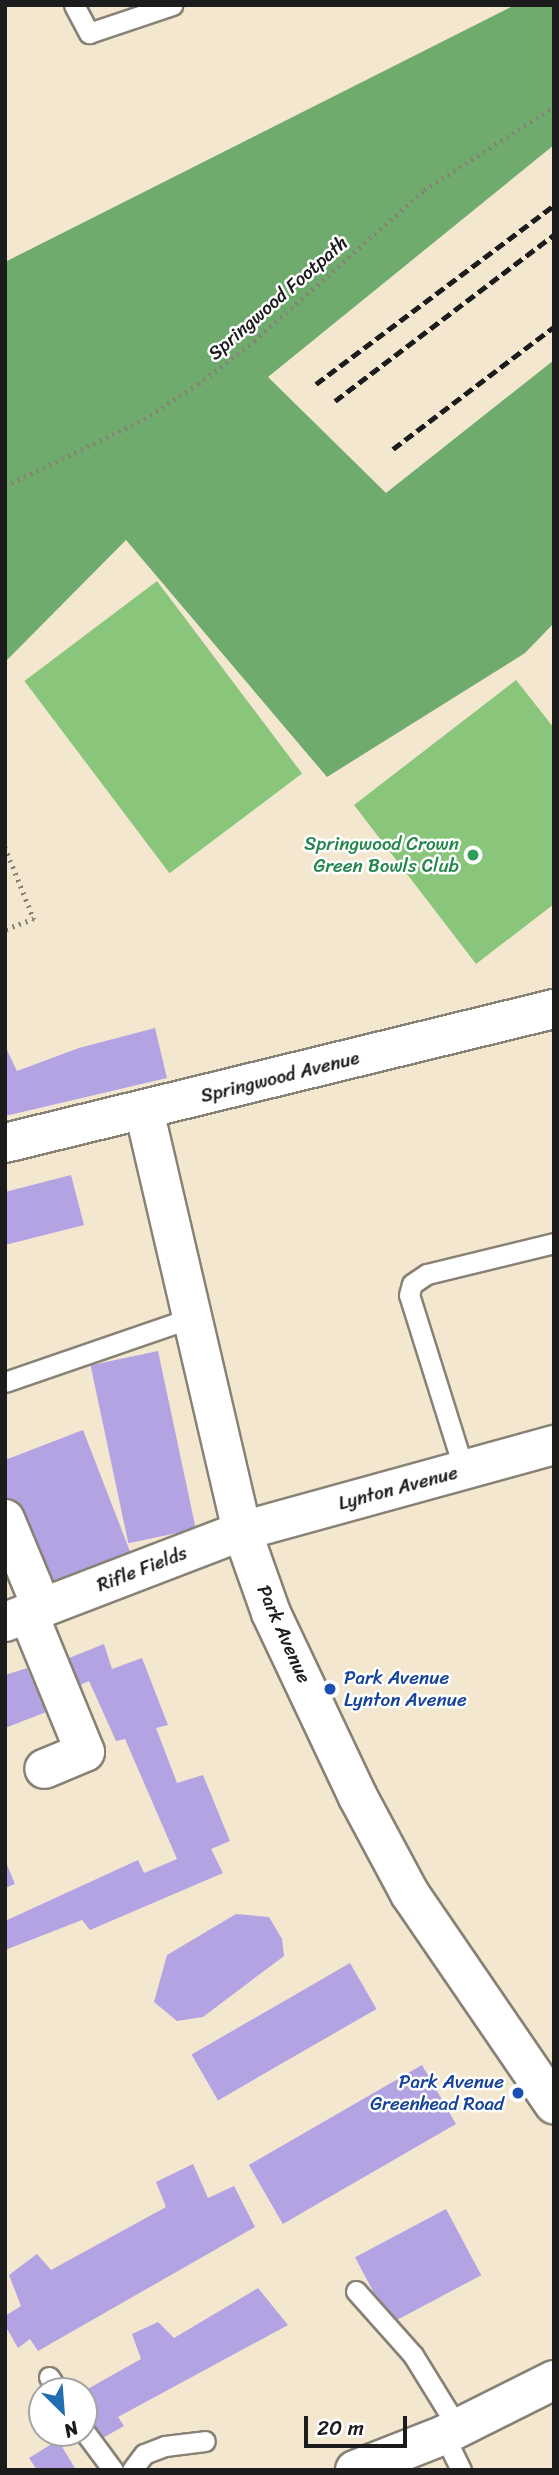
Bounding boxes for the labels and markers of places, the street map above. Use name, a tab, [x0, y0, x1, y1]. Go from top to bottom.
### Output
place label: Springwood Crown Green Bowls Club	[304, 833, 459, 877]
marker: Springwood Crown Green Bowls Club	[465, 847, 481, 863]
place label: Park Avenue Lynton Avenue	[344, 1667, 466, 1711]
marker: Park Avenue Lynton Avenue	[322, 1681, 338, 1697]
place label: Park Avenue Greenhead Road	[370, 2071, 504, 2115]
marker: Park Avenue Greenhead Road	[510, 2085, 526, 2101]

